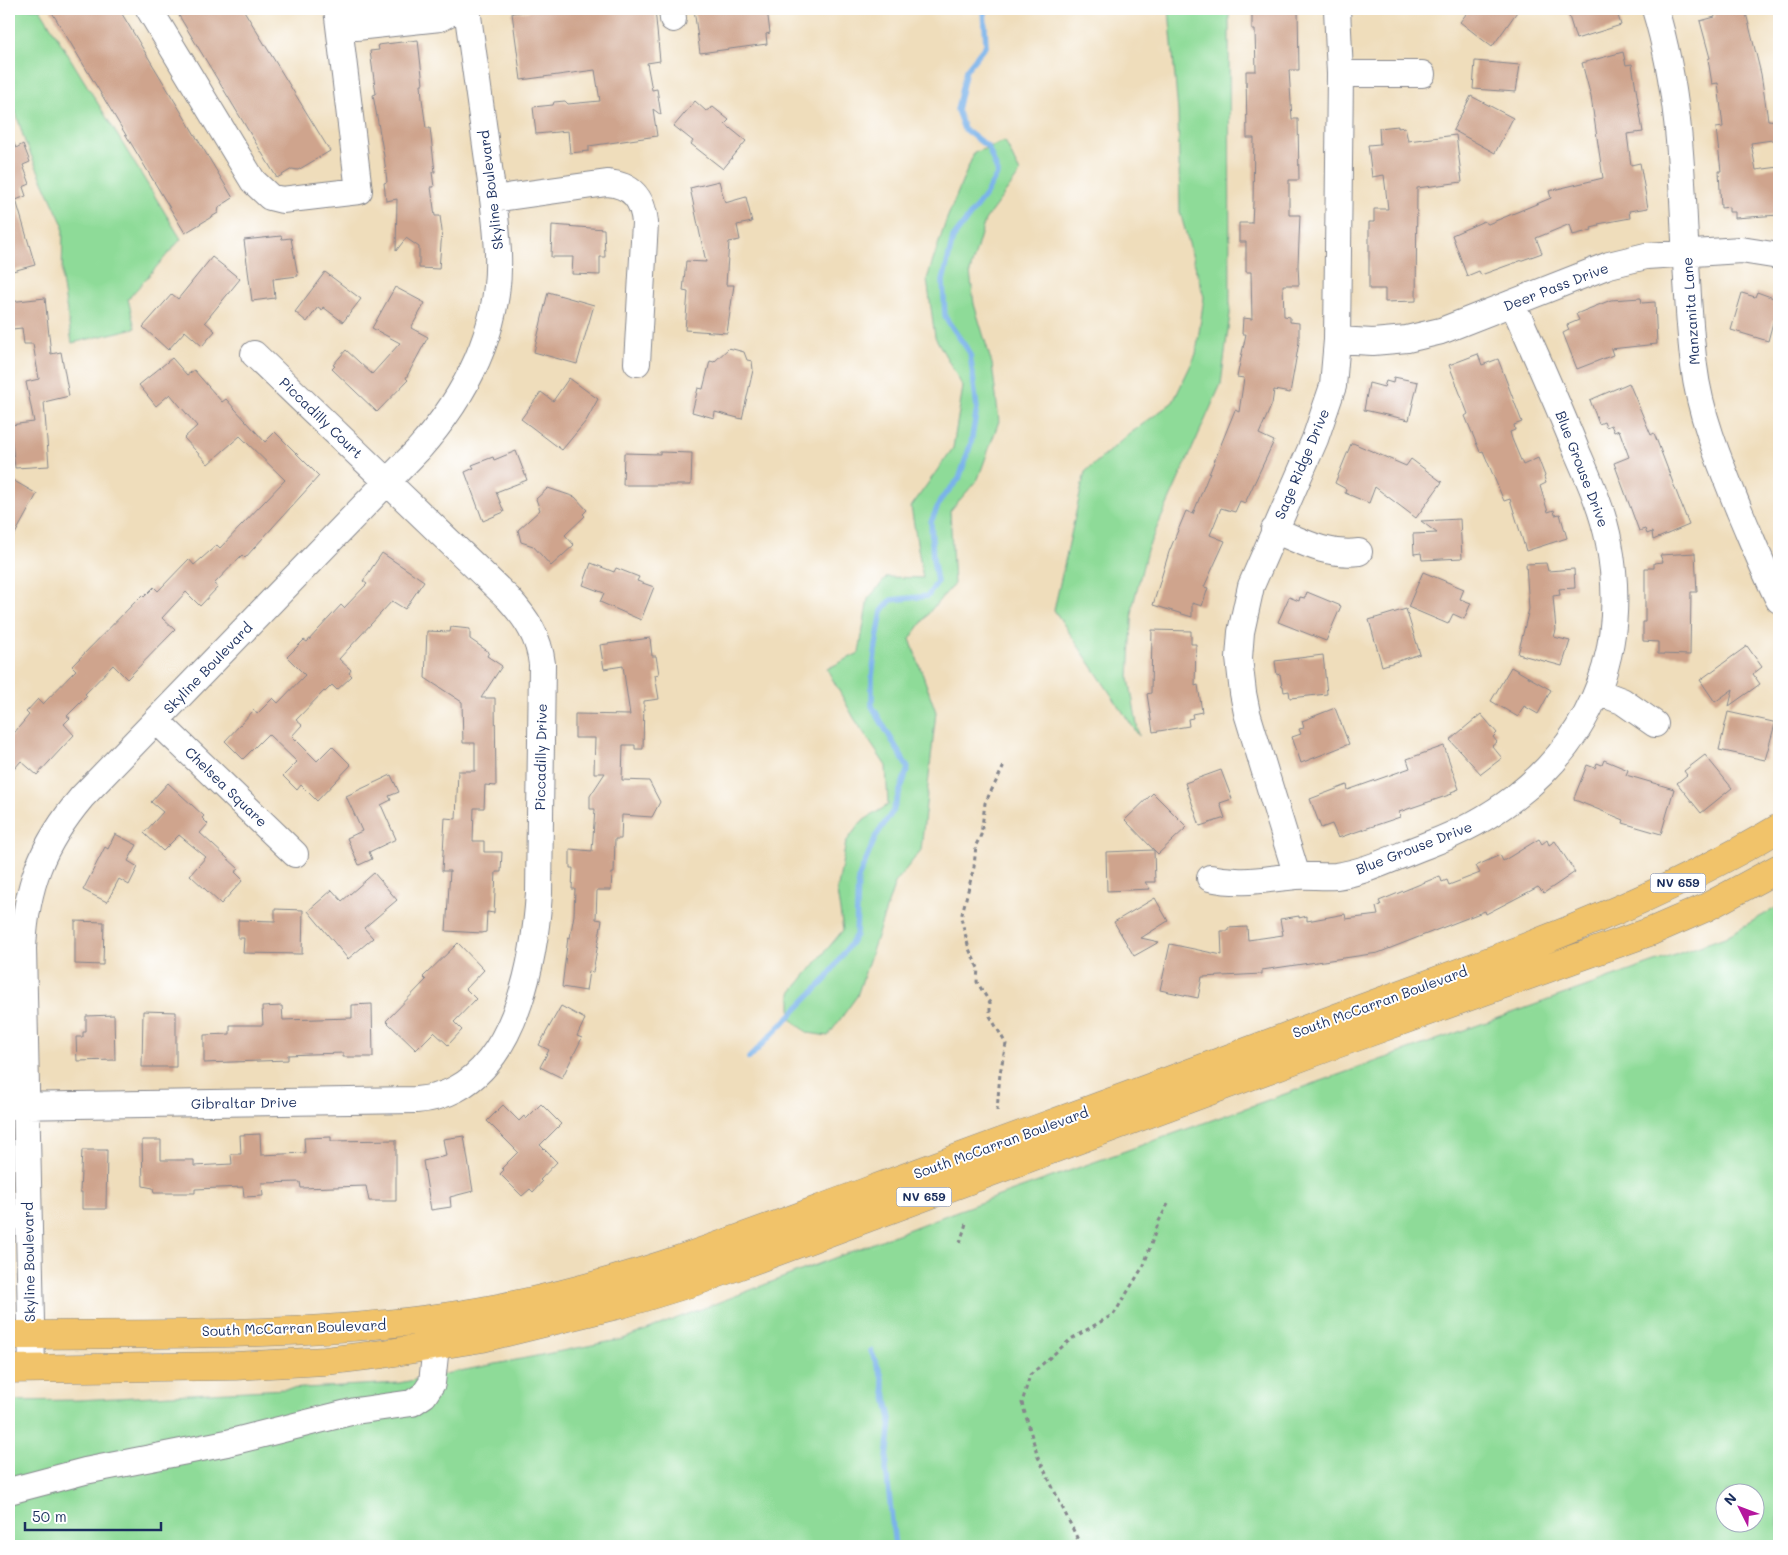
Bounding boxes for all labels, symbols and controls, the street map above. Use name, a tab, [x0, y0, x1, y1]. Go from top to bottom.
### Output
street label: Skyline Boulevard	[474, 129, 507, 251]
street label: Manzanita Lane	[1677, 256, 1704, 366]
street label: Deer Pass Drive	[1501, 258, 1611, 315]
street label: Piccadilly Court	[275, 373, 367, 462]
street label: Sage Ridge Drive	[1270, 406, 1333, 522]
street label: Blue Grouse Drive	[1551, 408, 1613, 530]
street label: Skyline Boulevard	[159, 618, 256, 717]
street label: Piccadilly Drive	[530, 703, 551, 811]
street label: Chelsea Square	[181, 742, 272, 831]
street label: Blue Grouse Drive	[1353, 817, 1475, 879]
road number: NV 659	[1650, 874, 1706, 892]
street label: South McCarran Boulevard	[1290, 961, 1470, 1042]
street label: Gibraltar Drive	[191, 1092, 297, 1113]
street label: South McCarran Boulevard	[911, 1102, 1091, 1183]
road number: NV 659	[896, 1188, 952, 1206]
street label: Skyline Boulevard	[18, 1202, 39, 1322]
street label: South McCarran Boulevard	[202, 1315, 387, 1340]
north arrow	[1716, 1482, 1766, 1532]
text: N	[1719, 1489, 1741, 1509]
scale bar	[25, 1500, 161, 1532]
text: 50 m	[32, 1506, 67, 1526]

